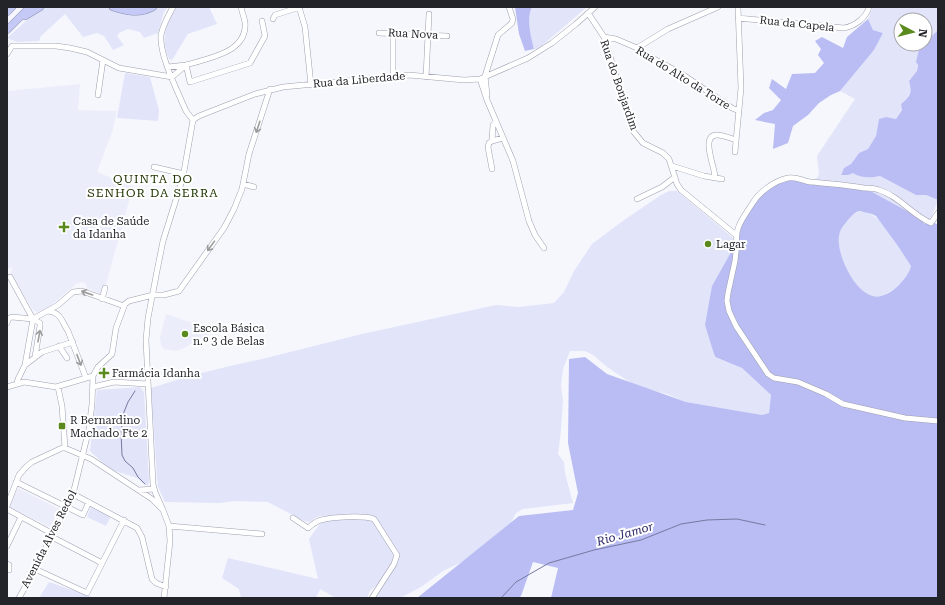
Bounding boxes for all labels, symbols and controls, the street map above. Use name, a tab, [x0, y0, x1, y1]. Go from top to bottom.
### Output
north arrow	[893, 12, 933, 52]
street label: Rua da Capela	[759, 14, 835, 34]
street label: Rua Nova	[388, 26, 439, 42]
text: N	[915, 28, 929, 39]
street label: Rua do Bonjardim	[597, 38, 641, 132]
street label: Rua do Alto da Torre	[634, 44, 732, 112]
street label: Rua da Liberdade	[312, 69, 406, 91]
one-way arrow	[254, 120, 261, 133]
district label: QUINTA DO SENHOR DA SERRA	[87, 172, 219, 200]
place label: Casa de Saúde da Idanha	[73, 215, 149, 241]
marker: Casa de Saúde da Idanha	[58, 221, 70, 233]
place label: Lagar	[716, 238, 746, 251]
marker: Lagar	[703, 239, 713, 249]
one-way arrow	[207, 240, 215, 251]
one-way arrow	[82, 289, 94, 297]
place label: Escola Básica n.º 3 de Belas	[193, 322, 265, 348]
marker: Escola Básica n.º 3 de Belas	[180, 329, 190, 339]
one-way arrow	[35, 330, 43, 343]
one-way arrow	[76, 353, 84, 365]
place label: Farmácia Idanha	[112, 367, 200, 380]
marker: Farmácia Idanha	[99, 368, 109, 378]
place label: R Bernardino Machado Fte 2	[70, 414, 148, 440]
marker: R Bernardino Machado Fte 2	[57, 421, 67, 431]
street label: Avenida Alves Redol	[19, 487, 80, 590]
water label: Rio Jamor	[594, 519, 655, 549]

